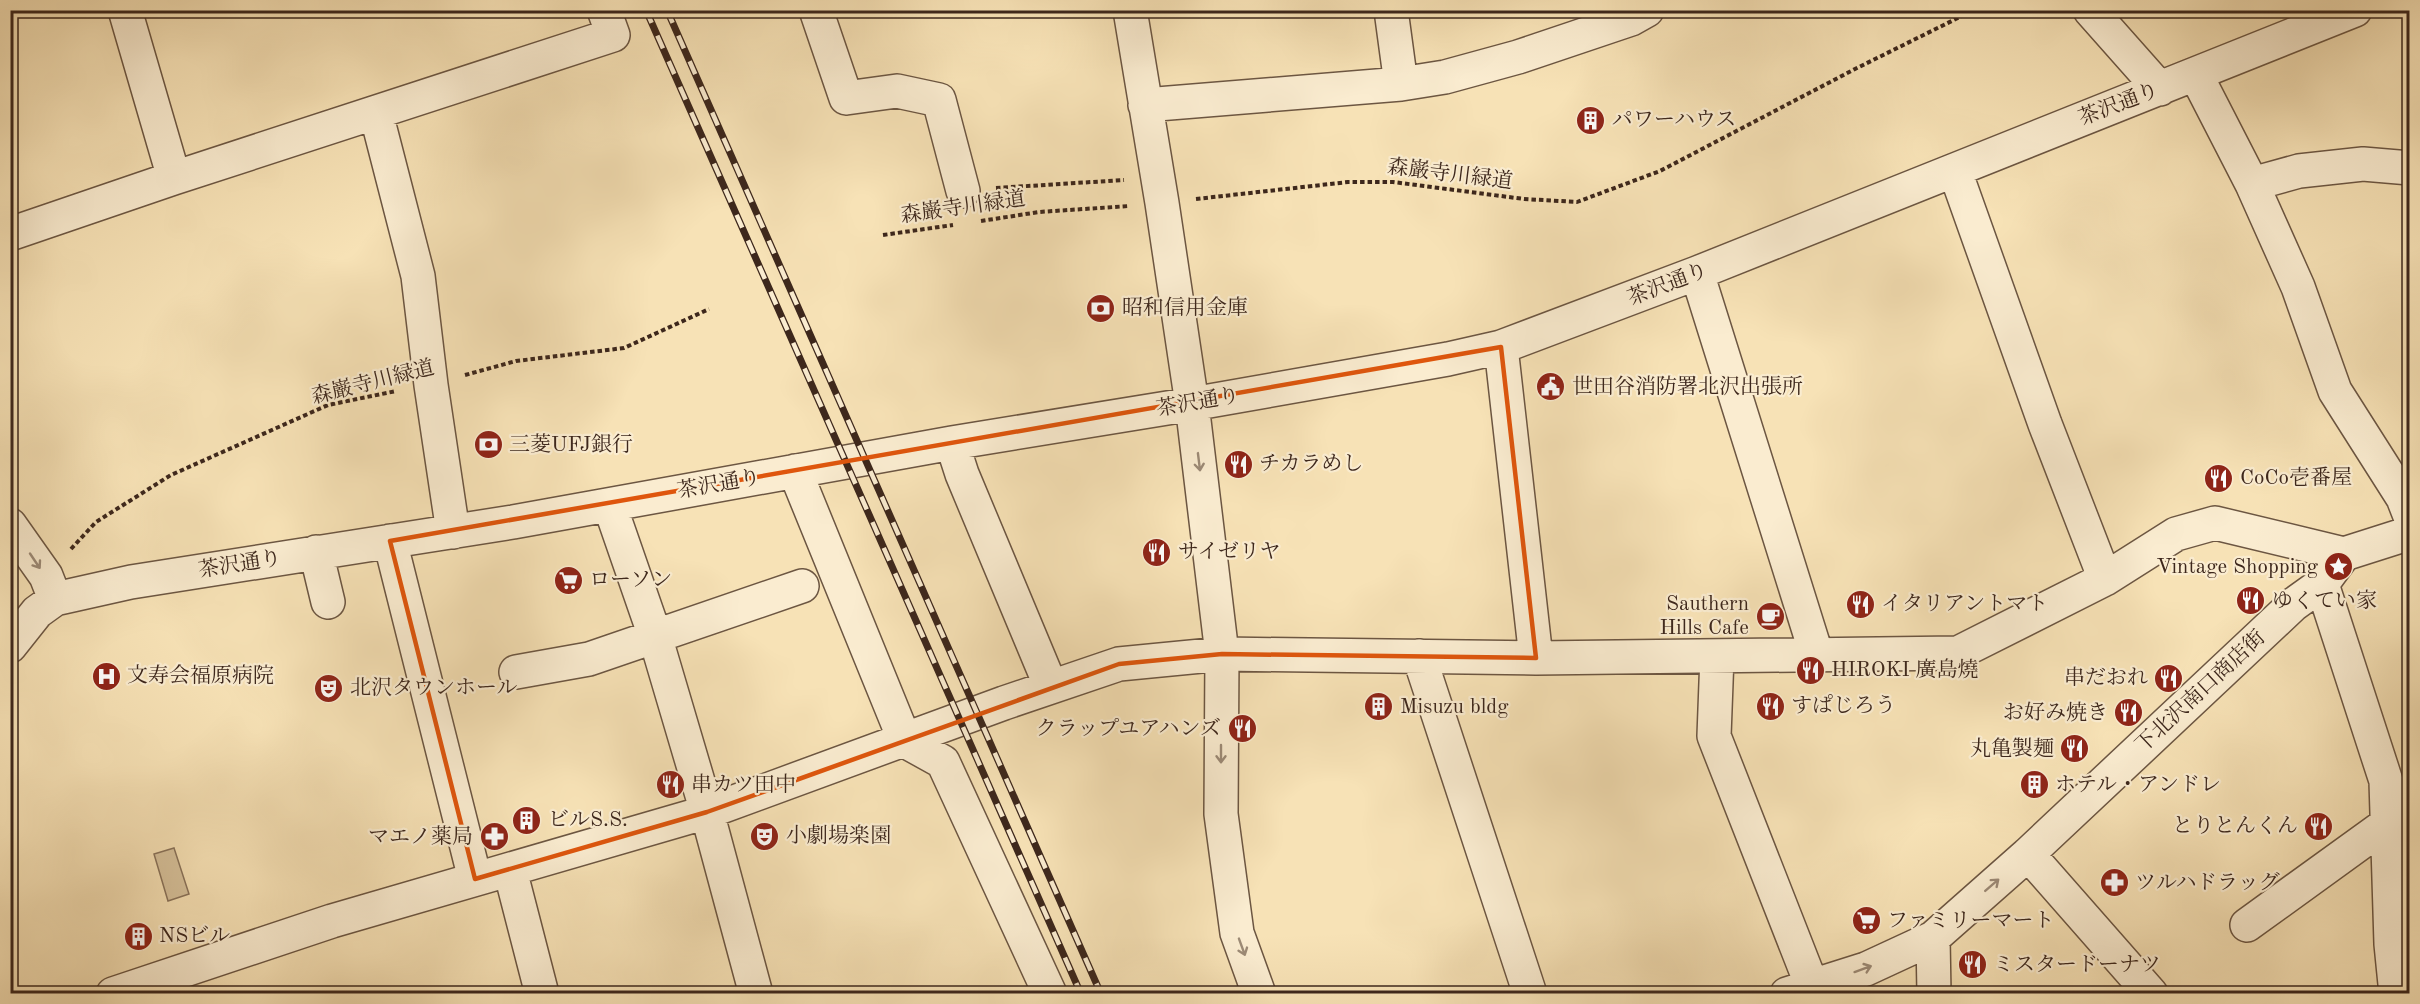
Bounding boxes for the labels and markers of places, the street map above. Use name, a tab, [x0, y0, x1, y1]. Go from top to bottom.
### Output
building icon: パワーハウス	[1575, 104, 1607, 136]
place label: パワーハウス	[1612, 109, 1736, 131]
bank icon: 昭和信用金庫	[1085, 292, 1117, 324]
place label: 昭和信用金庫	[1122, 296, 1248, 319]
public building icon: 世田谷消防署北沢出張所	[1535, 371, 1567, 403]
place label: 世田谷消防署北沢出張所	[1572, 375, 1803, 398]
bank icon: 三菱UFJ銀行	[472, 429, 504, 461]
place label: 三菱UFJ銀行	[509, 433, 633, 456]
restaurant icon: チカラめし	[1222, 448, 1254, 480]
place label: チカラめし	[1259, 453, 1364, 475]
restaurant icon: CoCo壱番屋	[2203, 462, 2235, 494]
place label: CoCo壱番屋	[2240, 466, 2352, 489]
restaurant icon: サイゼリヤ	[1141, 536, 1173, 568]
place label: サイゼリヤ	[1178, 541, 1280, 563]
place icon: Vintage Shopping	[2323, 551, 2355, 583]
place label: Vintage Shopping	[2156, 557, 2319, 578]
supermarket icon: ローソン	[552, 564, 584, 596]
place label: ローソン	[589, 570, 672, 591]
restaurant icon: ゆくてい家	[2235, 585, 2267, 617]
restaurant icon: イタリアントマト	[1844, 588, 1876, 620]
place label: ゆくてい家	[2272, 589, 2377, 612]
place label: イタリアントマト	[1881, 593, 2048, 615]
place label: Sauthern Hills Cafe	[1659, 594, 1749, 639]
cafe icon: Sauthern Hills Cafe	[1754, 600, 1786, 632]
restaurant icon: HIROKI 廣島燒	[1794, 654, 1826, 686]
place label: HIROKI 廣島燒	[1831, 658, 1979, 681]
hospital icon: 文寿会福原病院	[90, 660, 122, 692]
restaurant icon: 串だおれ	[2153, 662, 2185, 694]
place label: 文寿会福原病院	[127, 664, 274, 687]
place label: 串だおれ	[2064, 666, 2148, 689]
theatre icon: 北沢タウンホール	[313, 672, 345, 704]
place label: 北沢タウンホール	[350, 676, 518, 699]
restaurant icon: すぱじろう	[1754, 690, 1786, 722]
building icon: Misuzu bldg	[1363, 691, 1395, 723]
place label: すぱじろう	[1791, 694, 1896, 717]
place label: Misuzu bldg	[1400, 697, 1509, 718]
restaurant icon: お好み焼き	[2113, 697, 2145, 729]
place label: お好み焼き	[2003, 701, 2108, 724]
restaurant icon: クラップユアハンズ	[1226, 713, 1258, 745]
place label: クラップユアハンズ	[1036, 717, 1221, 740]
restaurant icon: 丸亀製麺	[2059, 733, 2091, 765]
place label: 丸亀製麺	[1970, 737, 2054, 760]
restaurant icon: 串カツ田中	[654, 769, 686, 801]
building icon: ホテル・アンドレ	[2018, 769, 2050, 801]
place label: 串カツ田中	[691, 773, 796, 796]
place label: ホテル・アンドレ	[2055, 775, 2221, 796]
building icon: ビルS.S.	[511, 804, 543, 836]
place label: ビルS.S.	[548, 809, 628, 831]
restaurant icon: とりとんくん	[2303, 810, 2335, 842]
place label: とりとんくん	[2172, 815, 2298, 837]
theatre icon: 小劇場楽園	[749, 820, 781, 852]
pharmacy icon: マエノ薬局	[478, 821, 510, 853]
place label: 小劇場楽園	[786, 824, 891, 847]
place label: マエノ薬局	[368, 825, 473, 848]
pharmacy icon: ツルハドラッグ	[2098, 867, 2130, 899]
place label: ツルハドラッグ	[2135, 872, 2280, 894]
supermarket icon: ファミリーマート	[1850, 905, 1882, 937]
place label: ファミリーマート	[1887, 911, 2055, 932]
building icon: NSビル	[122, 920, 154, 952]
place label: NSビル	[159, 925, 230, 947]
restaurant icon: ミスタードーナツ	[1956, 949, 1988, 981]
place label: ミスタードーナツ	[1993, 954, 2161, 976]

